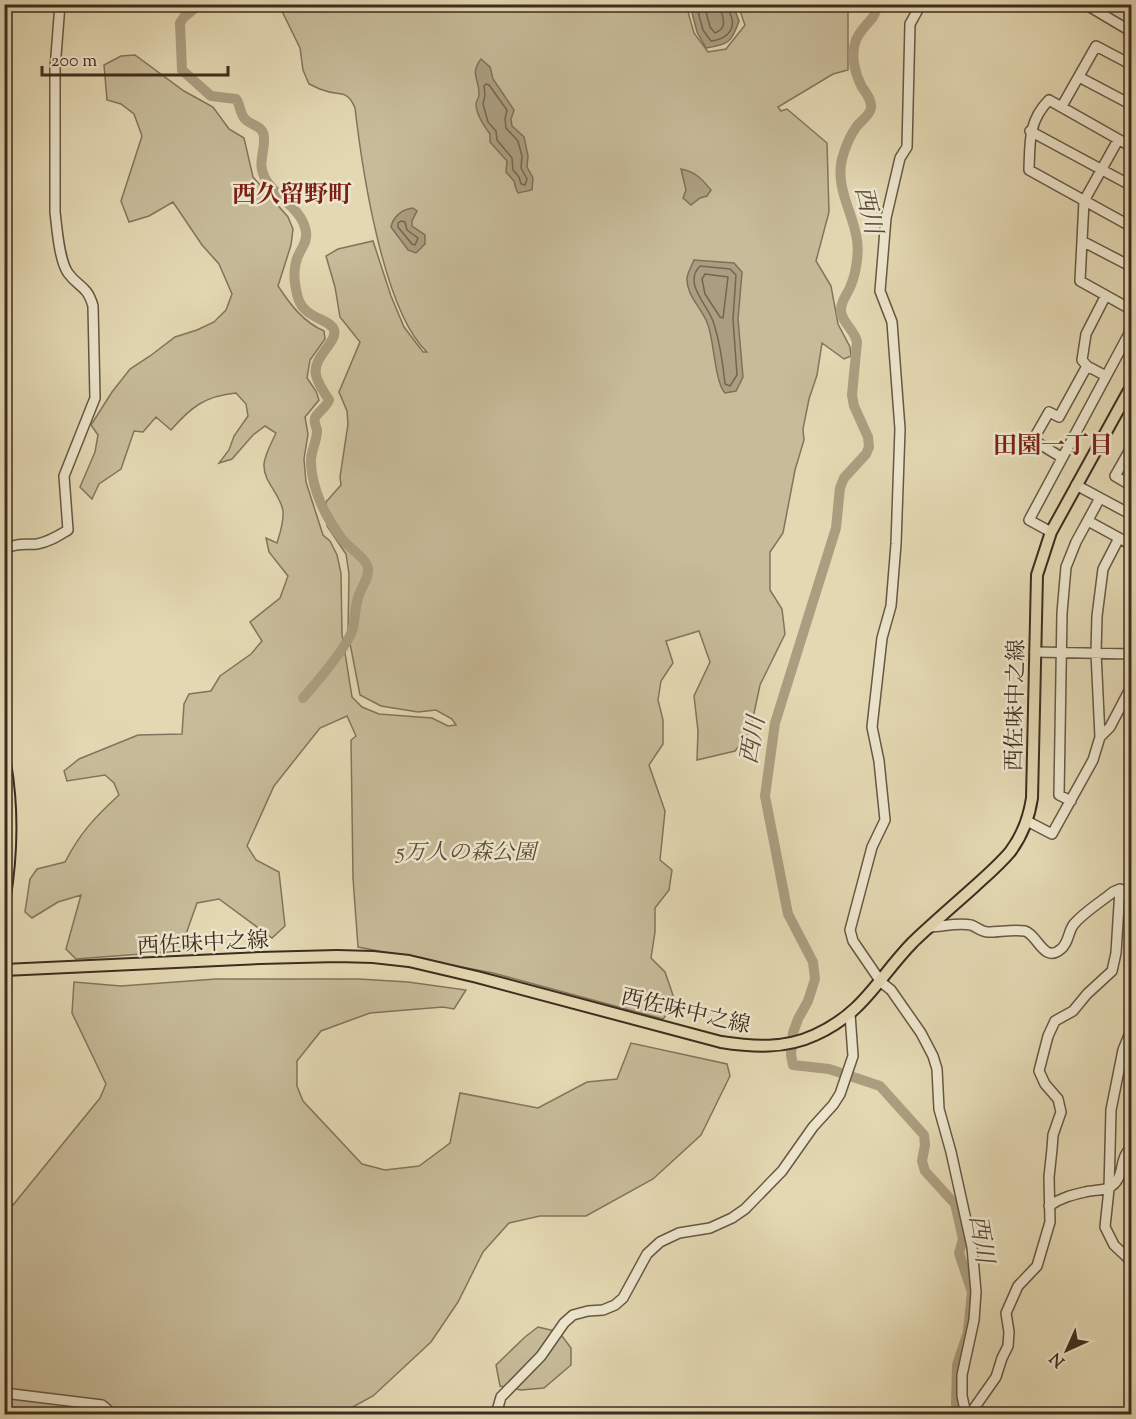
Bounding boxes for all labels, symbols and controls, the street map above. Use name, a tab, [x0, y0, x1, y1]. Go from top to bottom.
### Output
scale bar	[42, 39, 228, 77]
text: 200 m	[51, 49, 97, 75]
district label: 西久留野町	[232, 179, 352, 213]
water label: 西川	[845, 183, 890, 241]
district label: 田園一丁目	[993, 430, 1113, 464]
street label: 西佐味中之線	[1000, 639, 1034, 771]
water label: 西川	[733, 711, 775, 767]
park label: 5万人の森公園	[395, 838, 539, 870]
street label: 西佐味中之線	[136, 926, 270, 964]
street label: 西佐味中之線	[617, 982, 753, 1043]
water label: 西川	[959, 1213, 1001, 1269]
north arrow	[1037, 1320, 1097, 1380]
text: N	[1045, 1346, 1071, 1371]

